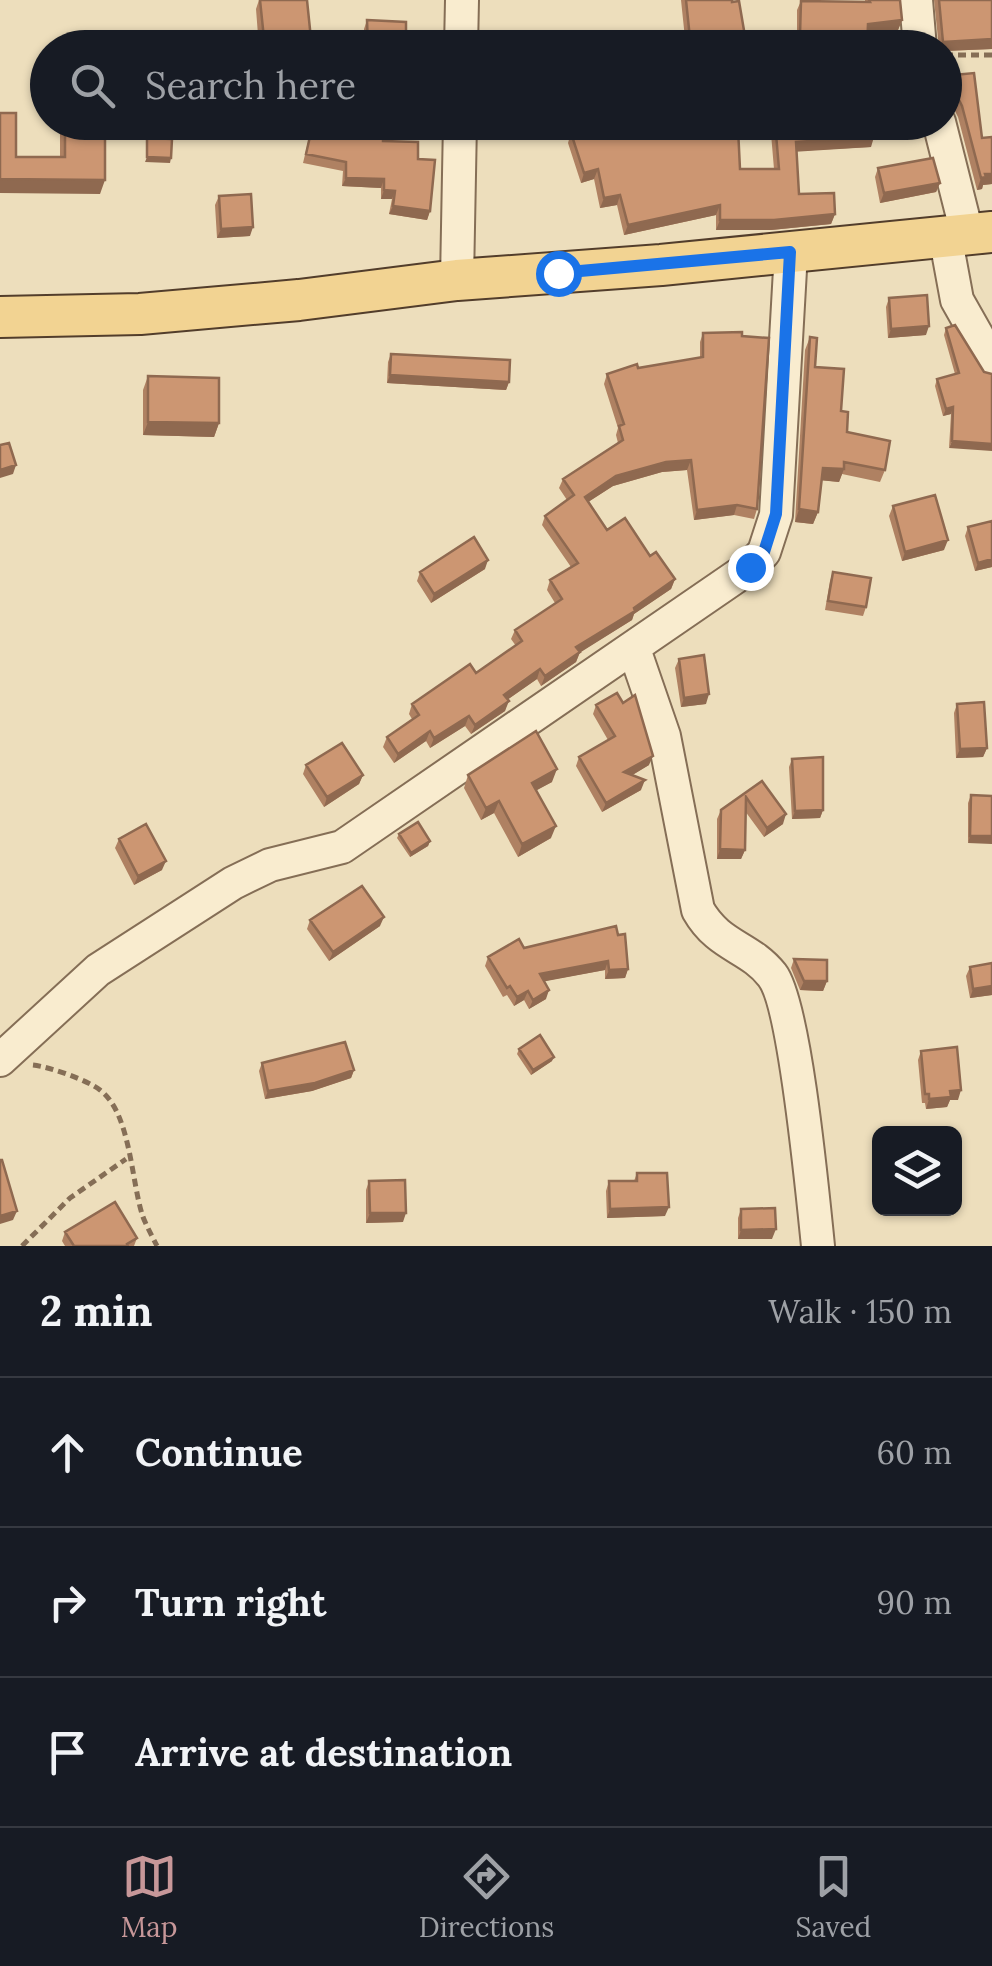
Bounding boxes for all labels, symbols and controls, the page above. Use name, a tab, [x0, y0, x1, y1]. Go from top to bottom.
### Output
search box	[30, 30, 962, 140]
icon: search	[65, 58, 120, 113]
text: Search here	[145, 61, 356, 109]
route start	[536, 251, 582, 297]
route end	[728, 545, 774, 591]
map controls	[872, 1126, 962, 1216]
button: layers	[872, 1126, 962, 1216]
text: 2 min	[40, 1284, 153, 1338]
text: Walk · 150 m	[768, 1291, 952, 1332]
icon: ahead	[40, 1425, 95, 1480]
text: Continue	[135, 1428, 303, 1476]
text: 60 m	[877, 1432, 952, 1473]
icon: right	[40, 1575, 95, 1630]
text: Turn right	[135, 1578, 326, 1626]
text: 90 m	[877, 1582, 952, 1623]
icon: arrive	[40, 1725, 95, 1780]
text: Arrive at destination	[135, 1728, 512, 1776]
tab: Map	[121, 1849, 178, 1945]
tab: Directions	[419, 1849, 554, 1945]
tab: Saved	[796, 1849, 871, 1945]

